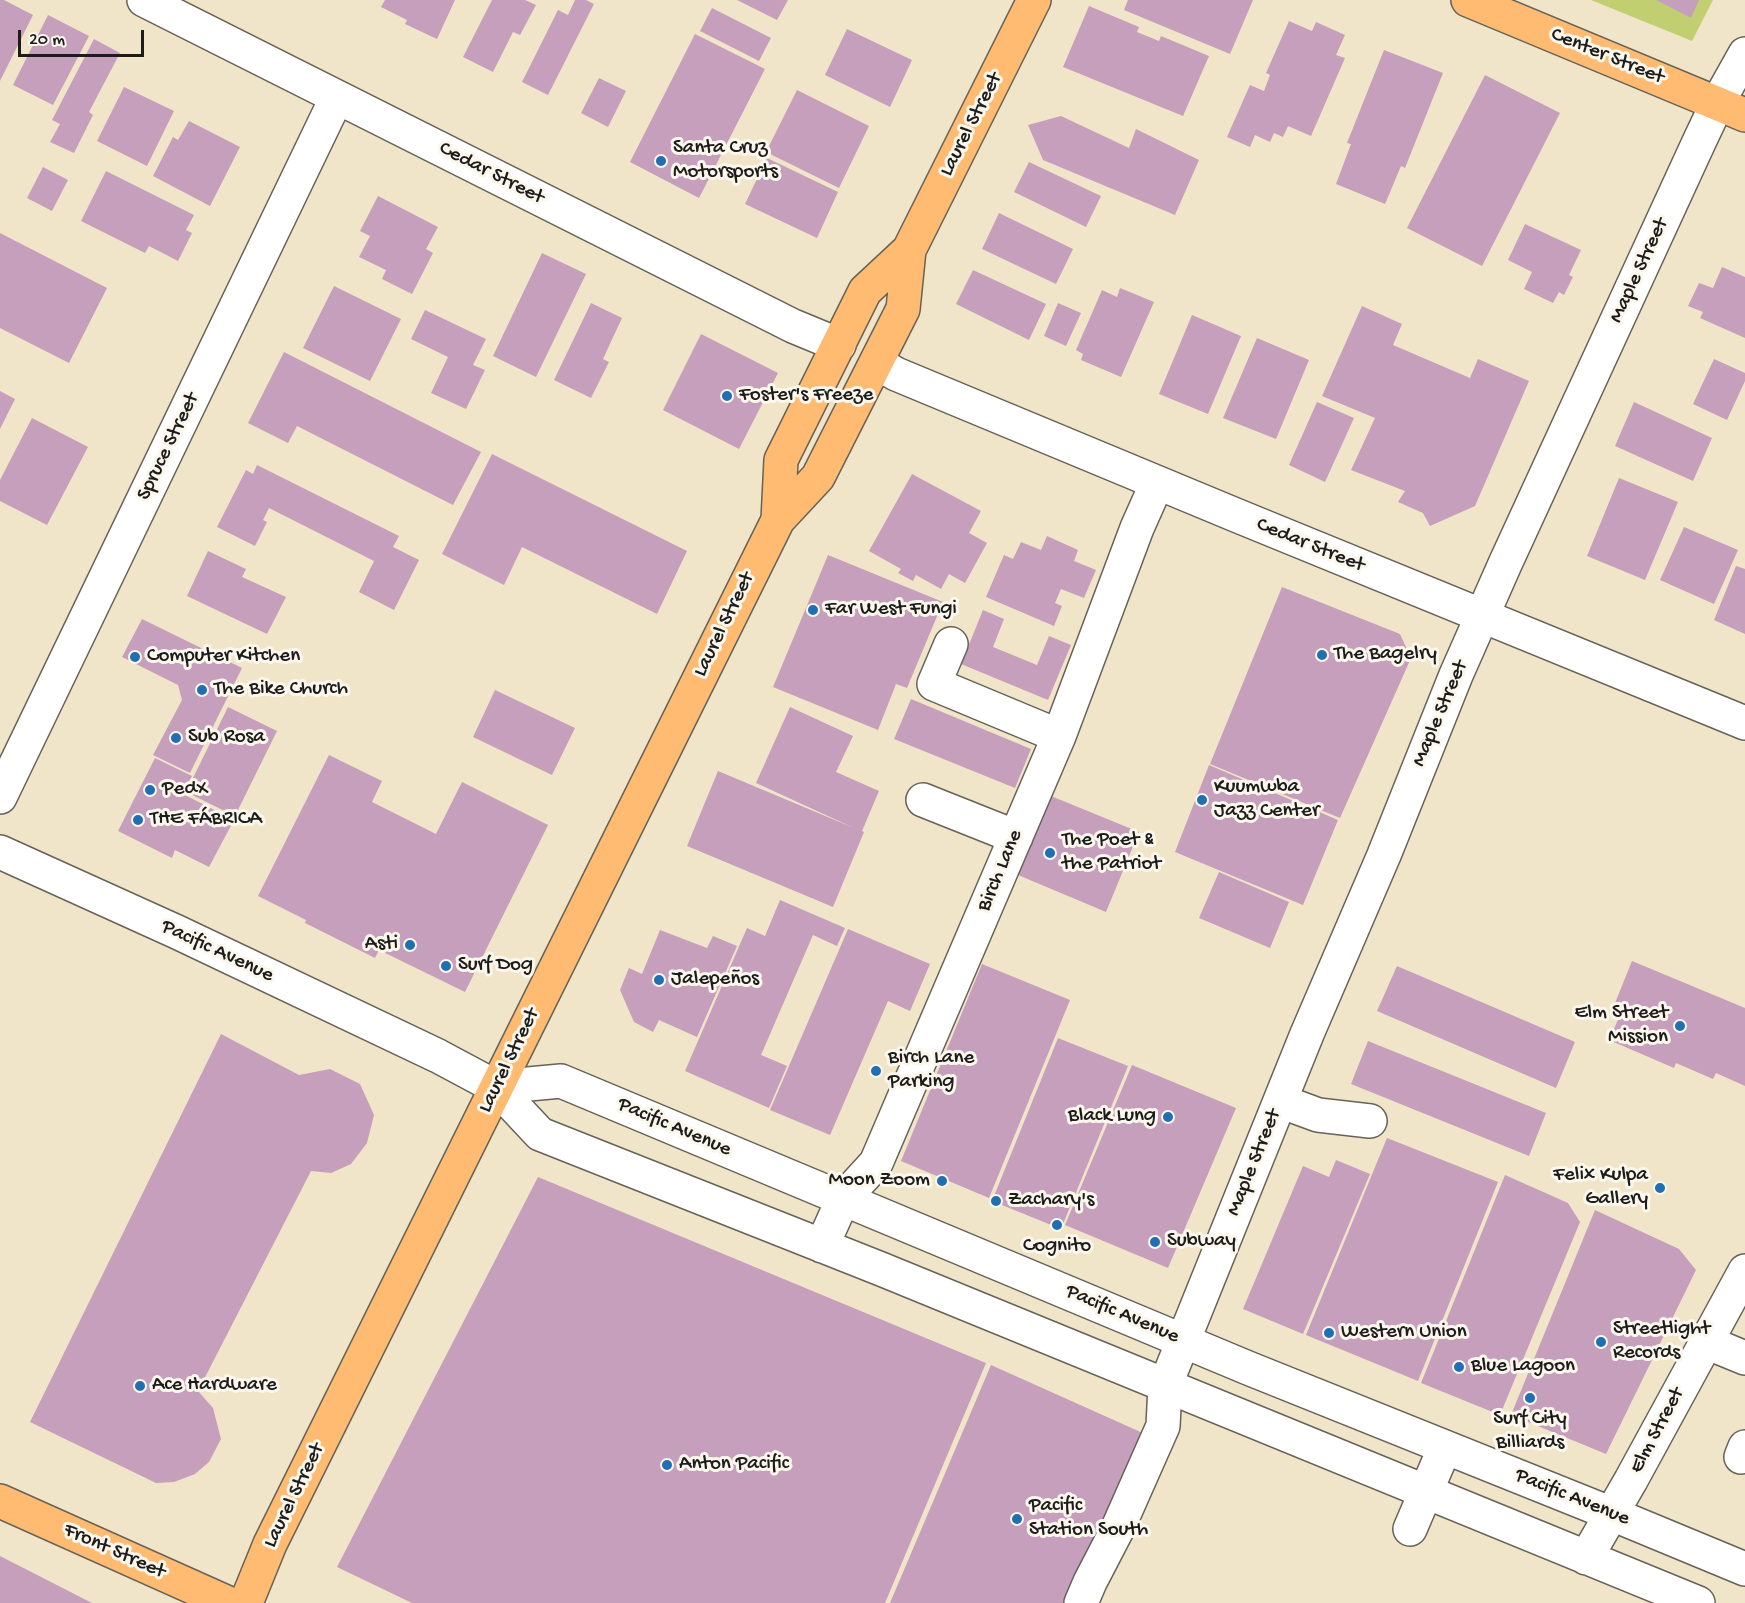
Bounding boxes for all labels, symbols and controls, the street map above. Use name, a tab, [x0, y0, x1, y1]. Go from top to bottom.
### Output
scale bar	[21, 18, 147, 56]
street label: Center Street	[1547, 23, 1667, 91]
text: 20 m	[29, 30, 65, 51]
street label: Laurel Street	[935, 69, 1009, 181]
place label: Santa Cruz Motorsports	[673, 136, 778, 186]
street label: Cedar Street	[434, 137, 548, 211]
marker: Santa Cruz Motorsports	[654, 154, 668, 168]
street label: Maple Street	[1605, 214, 1675, 328]
place label: Foster's Freeze	[739, 383, 873, 409]
street label: Spruce Street	[132, 389, 206, 505]
marker: Foster's Freeze	[720, 389, 734, 403]
street label: Cedar Street	[1252, 513, 1368, 579]
street label: Laurel Street	[689, 569, 761, 681]
place label: Far West Fungi	[825, 597, 957, 623]
marker: Far West Fungi	[806, 603, 820, 617]
place label: The Bagelry	[1334, 642, 1437, 668]
place label: Computer Kitchen	[147, 644, 300, 670]
marker: The Bagelry	[1315, 648, 1329, 662]
marker: Computer Kitchen	[128, 650, 142, 664]
street label: Maple Street	[1407, 657, 1475, 771]
place label: The Bike Church	[214, 677, 348, 703]
marker: The Bike Church	[195, 683, 209, 697]
place label: Sub Rosa	[188, 725, 265, 751]
marker: Sub Rosa	[169, 731, 183, 745]
place label: Kuumwba Jazz Center	[1214, 775, 1319, 825]
place label: PedX	[162, 777, 208, 803]
marker: PedX	[143, 783, 157, 797]
marker: Kuumwba Jazz Center	[1195, 793, 1209, 807]
place label: THE FÁBRICA	[150, 807, 262, 833]
marker: THE FÁBRICA	[131, 813, 145, 827]
street label: Birch Lane	[973, 826, 1029, 916]
place label: The Poet & the Patriot	[1062, 828, 1161, 878]
marker: The Poet & the Patriot	[1043, 846, 1057, 860]
street label: Pacific Avenue	[157, 915, 277, 989]
place label: Asti	[365, 932, 398, 958]
marker: Asti	[403, 938, 417, 952]
place label: Surf Dog	[458, 953, 533, 979]
marker: Surf Dog	[439, 959, 453, 973]
place label: Jalepeños	[671, 967, 759, 993]
marker: Jalepeños	[652, 973, 666, 987]
place label: Elm Street Mission	[1574, 1001, 1668, 1051]
street label: Laurel Street	[474, 1005, 546, 1117]
marker: Elm Street Mission	[1673, 1019, 1687, 1033]
place label: Birch Lane Parking	[888, 1046, 974, 1096]
marker: Birch Lane Parking	[869, 1064, 883, 1078]
street label: Pacific Avenue	[613, 1093, 735, 1163]
place label: Black Lung	[1068, 1104, 1156, 1130]
street label: Maple Street	[1222, 1106, 1288, 1220]
marker: Black Lung	[1161, 1110, 1175, 1124]
place label: Felix Kulpa Gallery	[1553, 1163, 1648, 1213]
place label: Moon Zoom	[828, 1168, 930, 1194]
marker: Moon Zoom	[935, 1174, 949, 1188]
marker: Felix Kulpa Gallery	[1653, 1181, 1667, 1195]
place label: Zachary's	[1008, 1188, 1094, 1214]
marker: Zachary's	[989, 1194, 1003, 1208]
marker: Cognito	[1050, 1218, 1064, 1232]
place label: Subway	[1167, 1229, 1236, 1255]
place label: Cognito	[1023, 1234, 1091, 1260]
marker: Subway	[1148, 1235, 1162, 1249]
street label: Pacific Avenue	[1061, 1280, 1183, 1350]
place label: Streetlight Records	[1613, 1317, 1710, 1367]
place label: Western Union	[1341, 1320, 1467, 1346]
marker: Western Union	[1322, 1326, 1336, 1340]
marker: Streetlight Records	[1594, 1335, 1608, 1349]
place label: Blue Lagoon	[1471, 1354, 1575, 1380]
marker: Blue Lagoon	[1452, 1360, 1466, 1374]
place label: Ace Hardware	[152, 1373, 277, 1399]
marker: Ace Hardware	[133, 1379, 147, 1393]
street label: Elm Street	[1625, 1384, 1691, 1478]
marker: Surf City Billiards	[1523, 1391, 1537, 1405]
place label: Surf City Billiards	[1493, 1407, 1567, 1457]
street label: Laurel Street	[259, 1440, 331, 1552]
place label: Anton Pacific	[679, 1452, 789, 1478]
marker: Anton Pacific	[660, 1458, 674, 1472]
street label: Pacific Avenue	[1511, 1464, 1633, 1532]
place label: Pacific Station South	[1029, 1494, 1148, 1544]
marker: Pacific Station South	[1010, 1512, 1024, 1526]
street label: Front Street	[59, 1518, 169, 1586]

